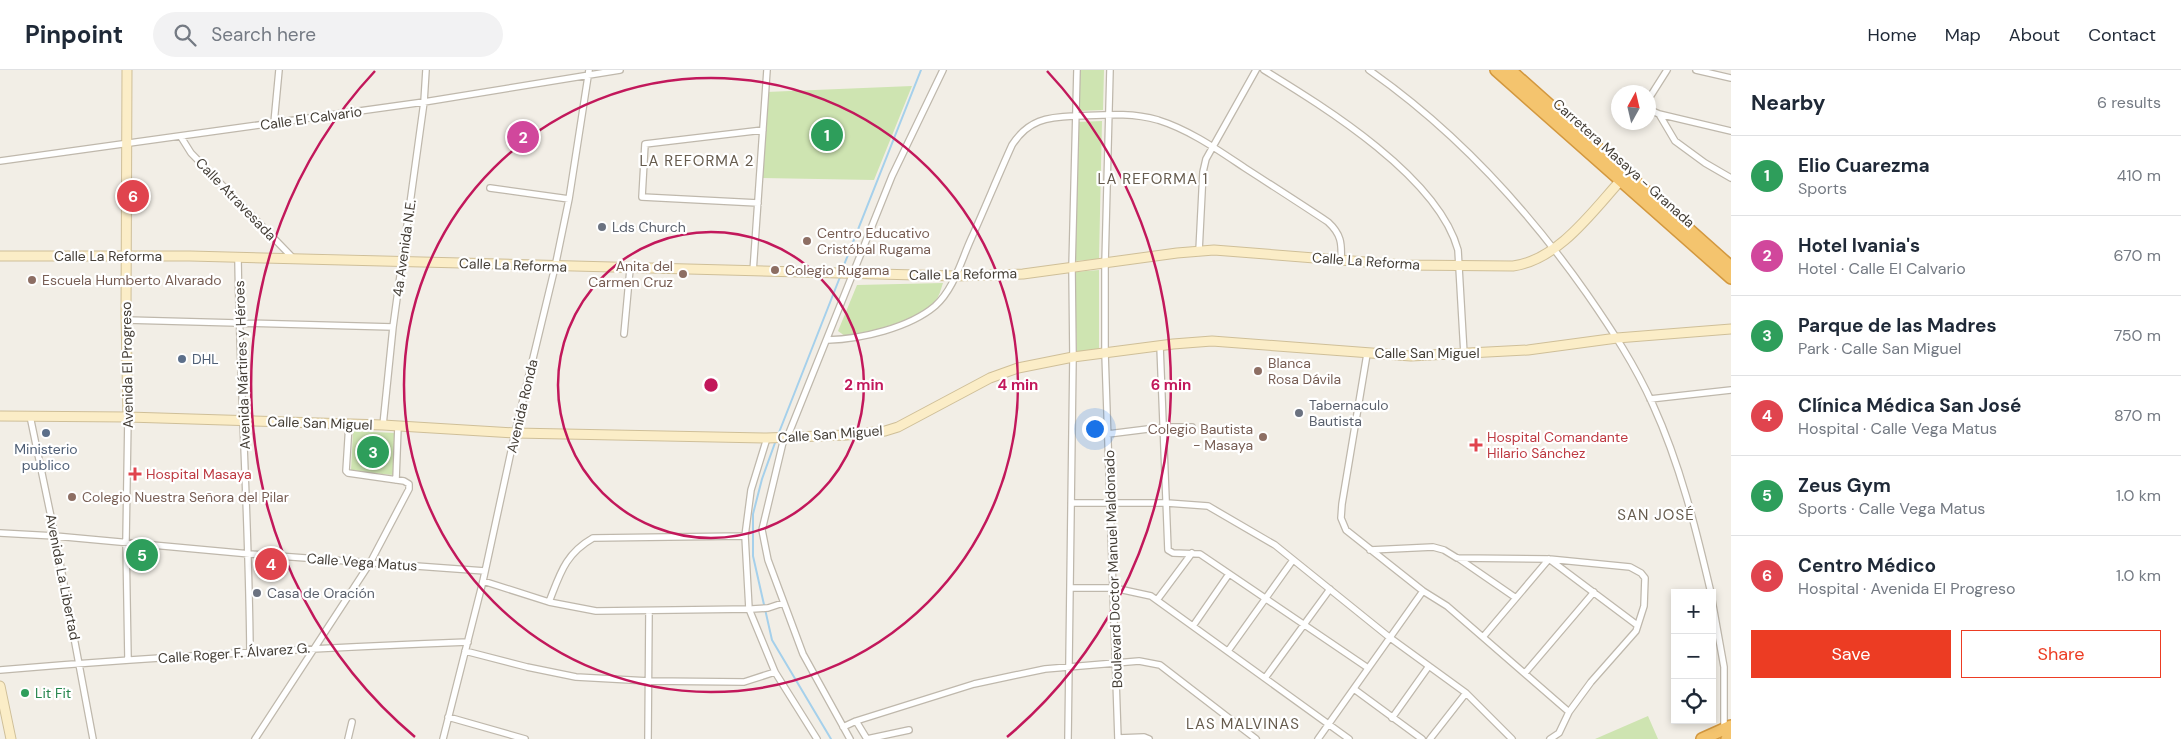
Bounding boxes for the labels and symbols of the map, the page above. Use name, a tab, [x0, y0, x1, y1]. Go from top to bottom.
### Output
north arrow	[1611, 85, 1656, 130]
street label: Carretera Masaya - Granada	[1549, 95, 1699, 231]
street label: Calle El Calvario	[259, 102, 363, 134]
pin: 1	[811, 116, 843, 154]
pin: 2	[507, 118, 539, 156]
district label: LA REFORMA 2	[640, 151, 755, 171]
street label: Calle Atravesada	[192, 154, 280, 244]
district label: LA REFORMA 1	[1097, 169, 1209, 189]
pin: 6	[117, 177, 149, 215]
street label: 4a Avenida N.E.	[388, 198, 420, 298]
place label: Lds Church	[612, 218, 686, 236]
marker: Lds Church	[596, 221, 608, 233]
place label: Centro Educativo Cristóbal Rugama	[817, 224, 931, 258]
marker: Centro Educativo Cristóbal Rugama	[801, 235, 813, 247]
street label: Calle La Reforma	[54, 247, 162, 265]
street label: Calle La Reforma	[1311, 248, 1421, 274]
street label: Calle La Reforma	[459, 254, 567, 276]
place label: Anita del Carmen Cruz	[588, 257, 673, 291]
place label: Colegio Rugama	[785, 261, 889, 279]
marker: Colegio Rugama	[769, 264, 781, 276]
street label: Calle La Reforma	[909, 264, 1017, 284]
marker: Anita del Carmen Cruz	[677, 268, 689, 280]
place label: Escuela Humberto Alvarado	[42, 271, 222, 289]
marker: Escuela Humberto Alvarado	[26, 274, 38, 286]
street label: Avenida Mártires y Héroes	[230, 280, 254, 450]
street label: Avenida El Progreso	[117, 301, 137, 429]
street label: Calle San Miguel	[1374, 344, 1480, 362]
place label: DHL	[192, 350, 219, 368]
marker: DHL	[176, 353, 188, 365]
place label: Blanca Rosa Dávila	[1268, 354, 1341, 388]
street label: Avenida Ronda	[502, 357, 542, 455]
marker: Blanca Rosa Dávila	[1252, 365, 1264, 377]
text: 2 min	[844, 375, 884, 395]
text: 4 min	[998, 375, 1038, 395]
text: 6 min	[1151, 375, 1191, 395]
centre of rings	[702, 376, 720, 394]
place label: Tabernaculo Bautista	[1309, 396, 1388, 430]
marker: Tabernaculo Bautista	[1293, 407, 1305, 419]
street label: Calle San Miguel	[267, 412, 373, 434]
your location	[1082, 416, 1108, 442]
place label: Colegio Bautista - Masaya	[1148, 420, 1253, 454]
street label: Calle San Miguel	[777, 421, 883, 447]
marker: Ministerio publico	[40, 427, 52, 439]
place label: Hospital Comandante Hilario Sánchez	[1487, 428, 1628, 462]
marker: Colegio Bautista - Masaya	[1257, 431, 1269, 443]
pin: 3	[357, 433, 389, 471]
marker: Hospital Comandante Hilario Sánchez	[1469, 438, 1483, 452]
place label: Ministerio publico	[14, 440, 78, 474]
street label: Boulevard Doctor Manuel Maldonado	[1100, 450, 1126, 688]
place label: Hospital Masaya	[146, 465, 252, 483]
marker: Hospital Masaya	[128, 467, 142, 481]
place label: Colegio Nuestra Señora del Pilar	[82, 488, 289, 506]
marker: Colegio Nuestra Señora del Pilar	[66, 491, 78, 503]
district label: SAN JOSÉ	[1617, 505, 1695, 525]
street label: Avenida La Libertad	[42, 512, 84, 642]
pin: 5	[126, 536, 158, 574]
pin: 4	[255, 545, 287, 583]
street label: Calle Vega Matus	[306, 549, 418, 575]
place label: Casa de Oración	[267, 584, 375, 602]
marker: Casa de Oración	[251, 587, 263, 599]
street label: Calle Roger F. Álvarez G.	[157, 639, 311, 667]
place label: Lit Fit	[35, 684, 71, 702]
marker: Lit Fit	[19, 687, 31, 699]
district label: LAS MALVINAS	[1186, 714, 1300, 734]

